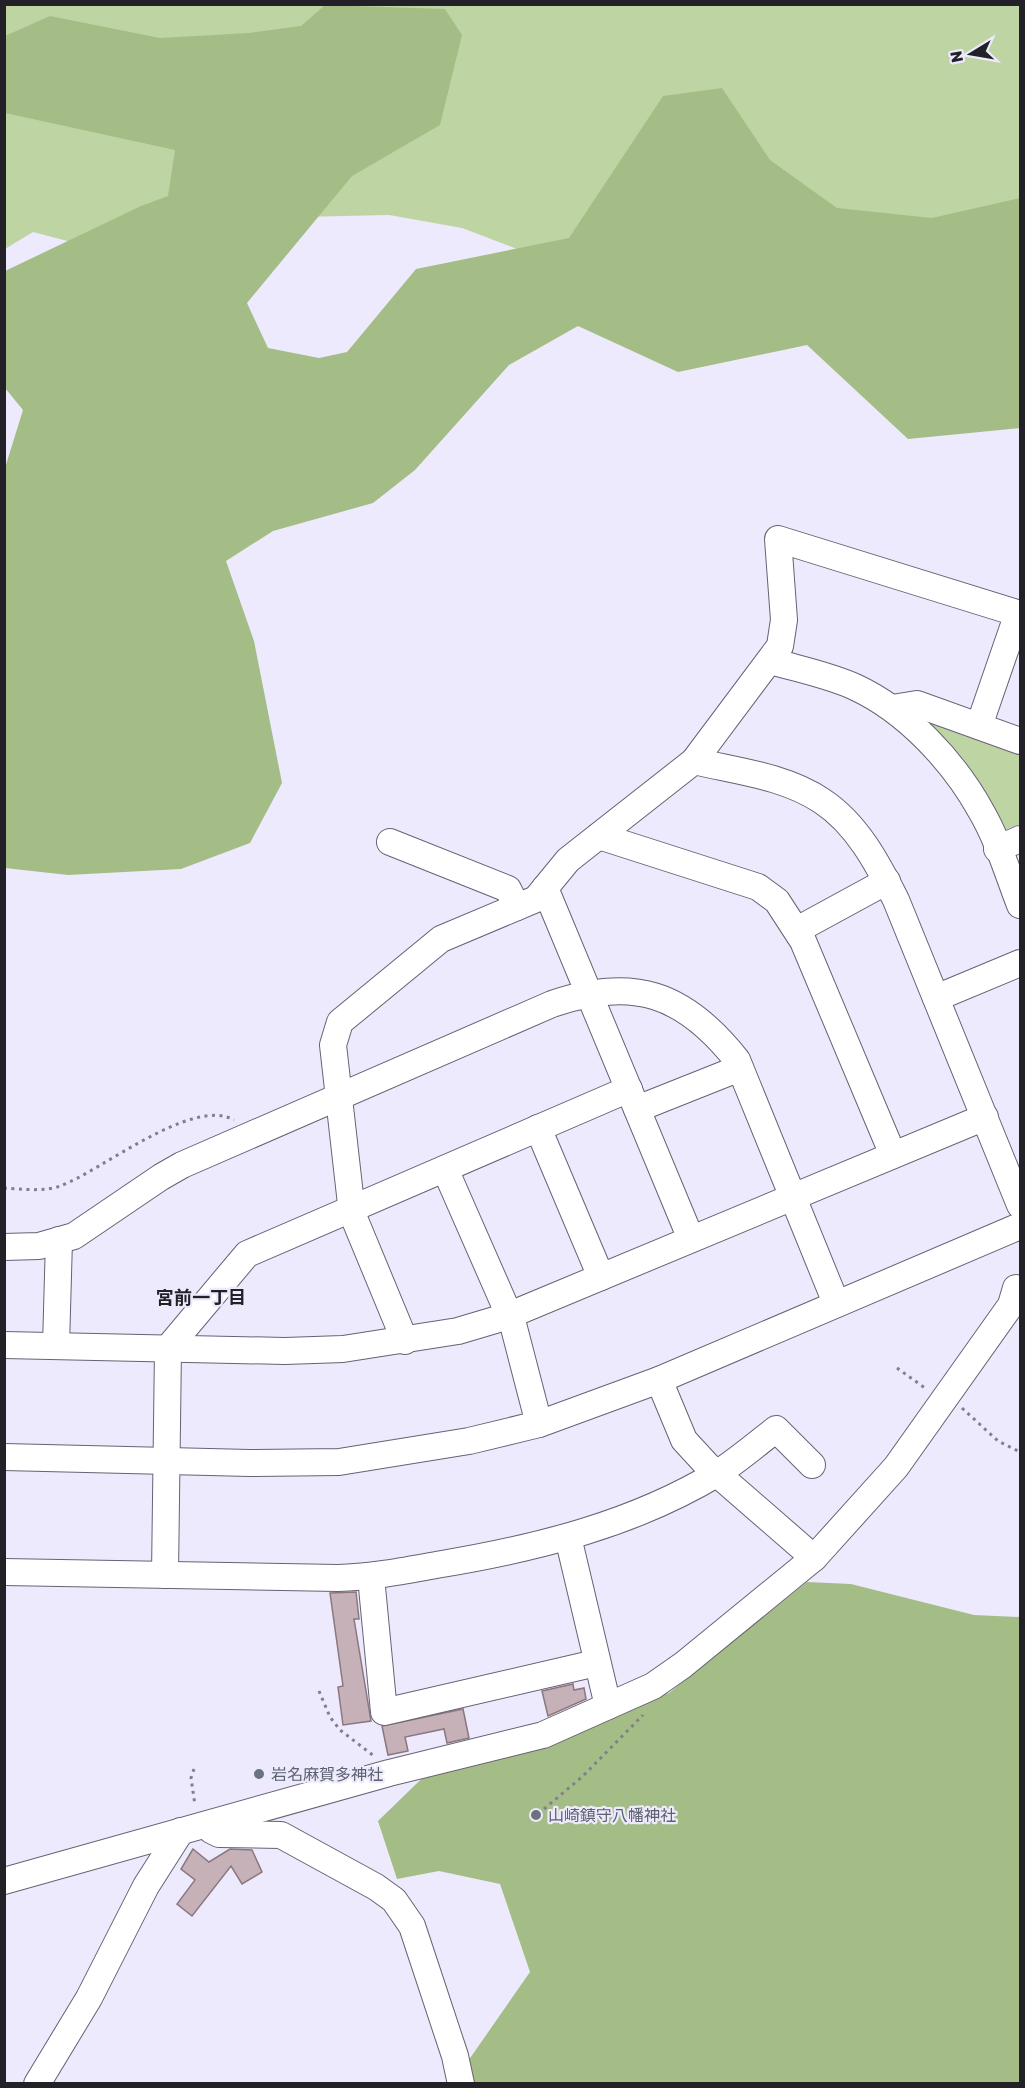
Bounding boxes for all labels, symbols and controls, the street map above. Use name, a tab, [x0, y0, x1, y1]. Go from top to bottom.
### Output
north arrow	[941, 24, 1001, 84]
text: N	[946, 49, 967, 64]
district label: 宮前一丁目	[156, 1287, 246, 1309]
place label: 岩名麻賀多神社	[271, 1765, 383, 1784]
marker: 岩名麻賀多神社	[252, 1767, 266, 1781]
place label: 山崎鎮守八幡神社	[548, 1806, 676, 1825]
marker: 山崎鎮守八幡神社	[529, 1808, 543, 1822]

